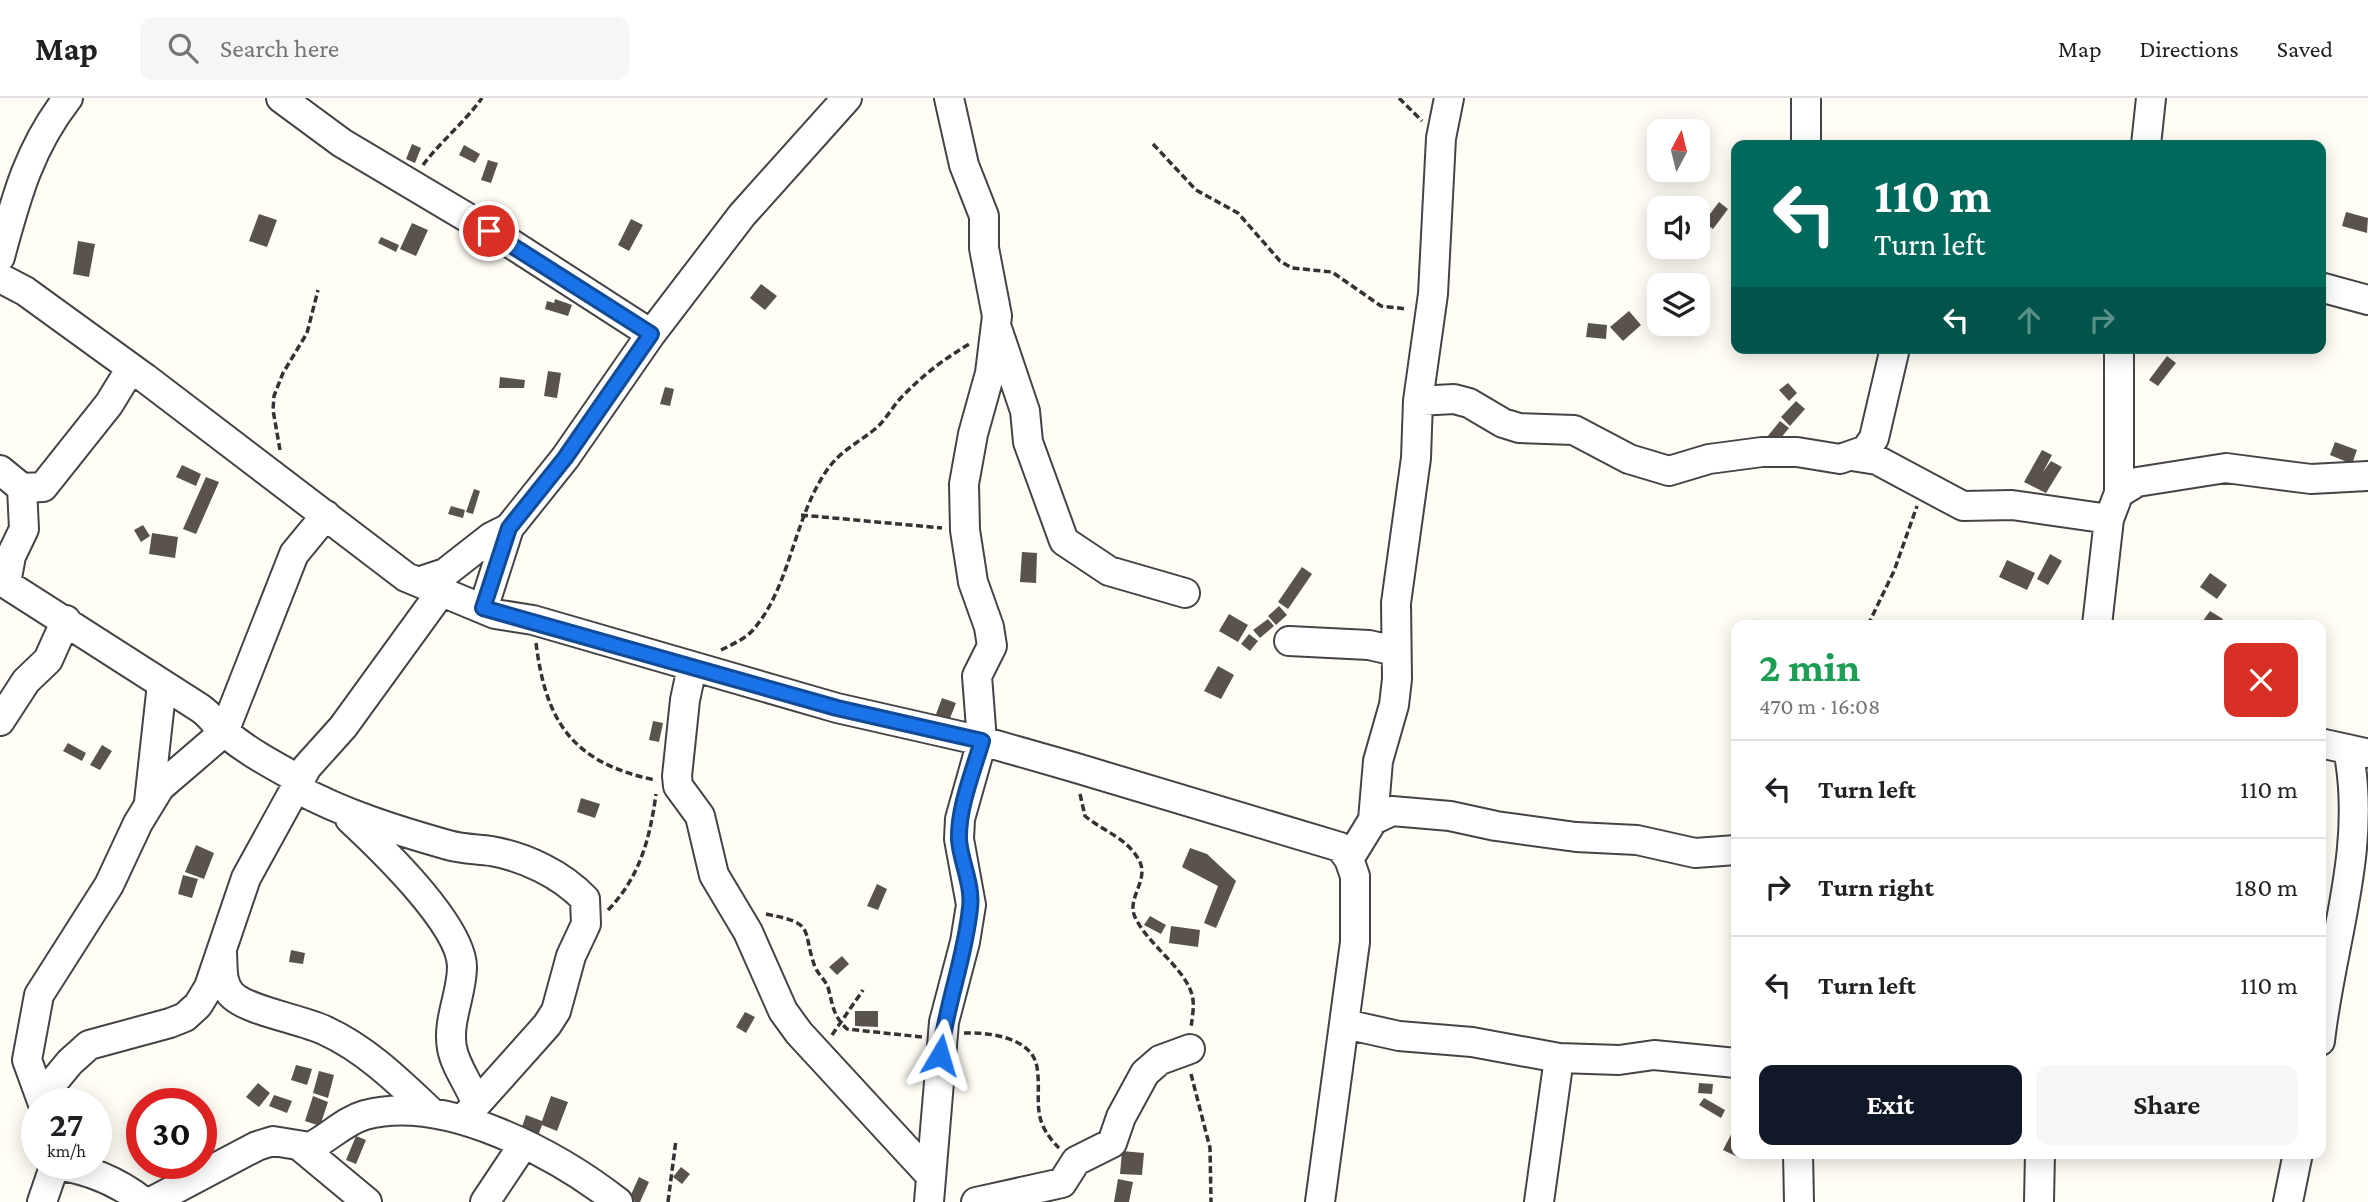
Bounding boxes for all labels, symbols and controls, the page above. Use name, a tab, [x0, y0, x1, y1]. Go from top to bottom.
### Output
search box	[140, 17, 630, 80]
icon: search	[164, 29, 202, 67]
text: Map	[35, 30, 98, 67]
text: Search here	[220, 34, 339, 63]
text: Map	[2058, 35, 2102, 62]
text: Directions	[2140, 35, 2239, 62]
text: Saved	[2277, 35, 2333, 62]
north arrow	[1647, 119, 1710, 182]
map controls	[1647, 119, 1710, 336]
icon: left	[1759, 168, 1850, 259]
text: 110 m	[1874, 168, 1991, 223]
button: sound	[1647, 196, 1710, 259]
pin	[459, 201, 519, 261]
icon: arrive	[470, 212, 508, 250]
text: Turn left	[1874, 226, 1985, 262]
button: layers	[1647, 273, 1710, 336]
icon: left	[1937, 301, 1975, 339]
icon: ahead	[2010, 301, 2048, 339]
icon: right	[2083, 301, 2121, 339]
text: 2 min	[1759, 643, 1860, 690]
button: close	[2224, 643, 2298, 717]
text: 470 m · 16:08	[1759, 693, 1880, 719]
icon: left	[1759, 770, 1797, 808]
text: Turn left	[1818, 775, 1916, 804]
text: 110 m	[2240, 775, 2298, 804]
icon: right	[1759, 868, 1797, 906]
text: Turn right	[1818, 873, 1934, 902]
text: 180 m	[2235, 873, 2298, 902]
icon: left	[1759, 966, 1797, 1004]
text: Turn left	[1818, 971, 1916, 1000]
text: 110 m	[2240, 971, 2298, 1000]
position arrow	[903, 1018, 977, 1092]
button: Exit	[1759, 1065, 2022, 1145]
button: Share	[2036, 1065, 2298, 1145]
speed limit sign: 30	[126, 1088, 217, 1179]
text: 27	[50, 1105, 83, 1144]
text: km/h	[47, 1141, 86, 1161]

